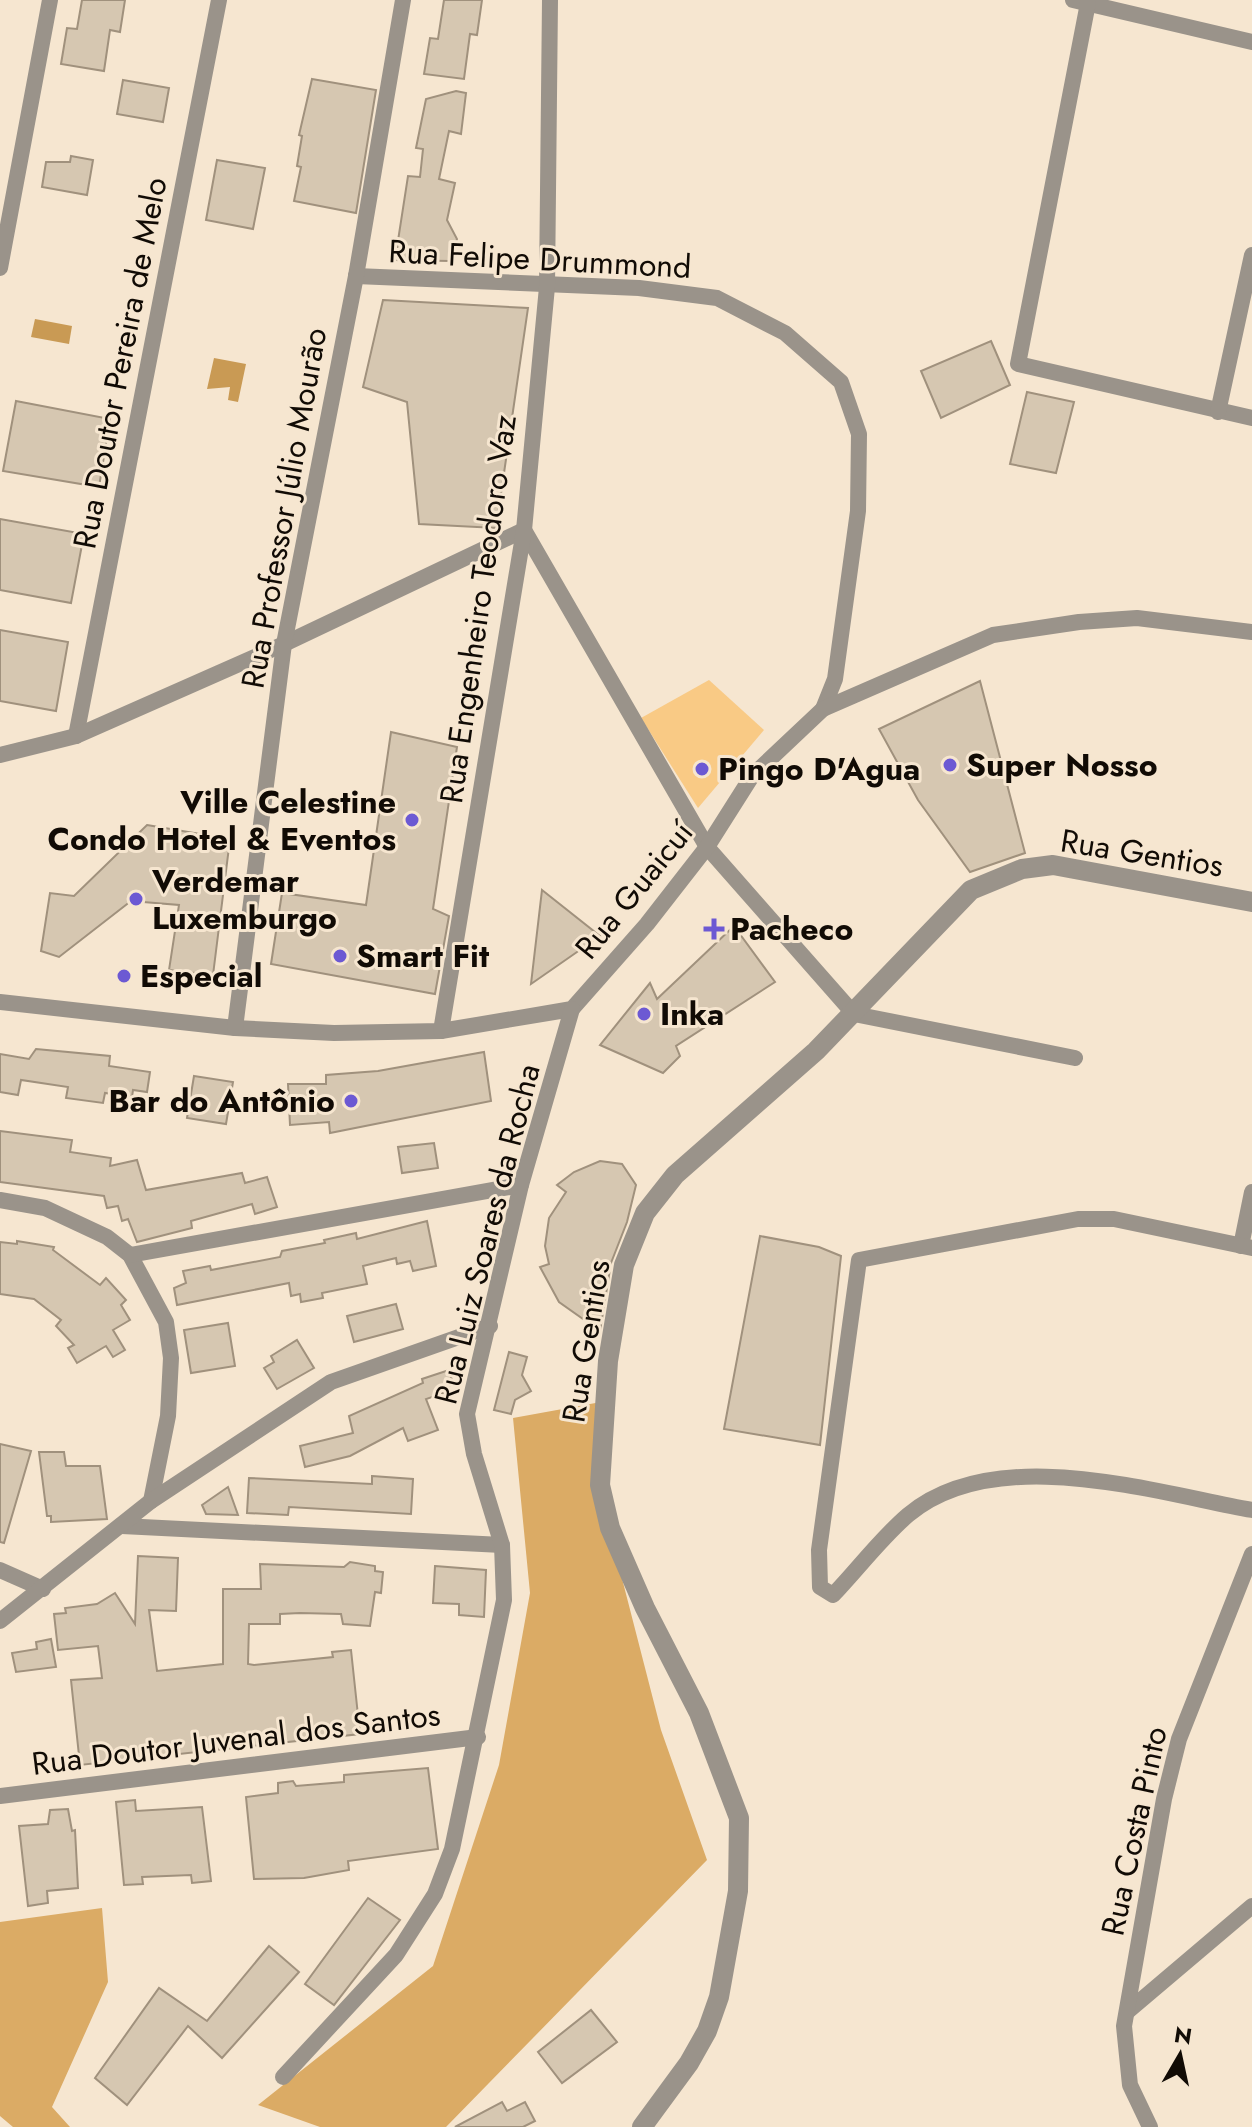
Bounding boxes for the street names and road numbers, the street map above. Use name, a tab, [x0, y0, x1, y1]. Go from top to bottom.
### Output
street label: Rua Doutor Pereira de Melo	[61, 173, 179, 553]
street label: Rua Felipe Drummond	[387, 228, 693, 290]
street label: Rua Professor Júlio Mourão	[230, 324, 338, 692]
street label: Rua Engenheiro Teodoro Vaz	[428, 412, 528, 806]
street label: Rua Guaicuí	[564, 810, 705, 969]
street label: Rua Gentios	[1057, 817, 1227, 889]
street label: Rua Luiz Soares da Rocha	[422, 1059, 552, 1409]
street label: Rua Gentios	[550, 1256, 622, 1426]
street label: Rua Doutor Juvenal dos Santos	[29, 1691, 443, 1787]
street label: Rua Costa Pinto	[1089, 1722, 1179, 1940]

